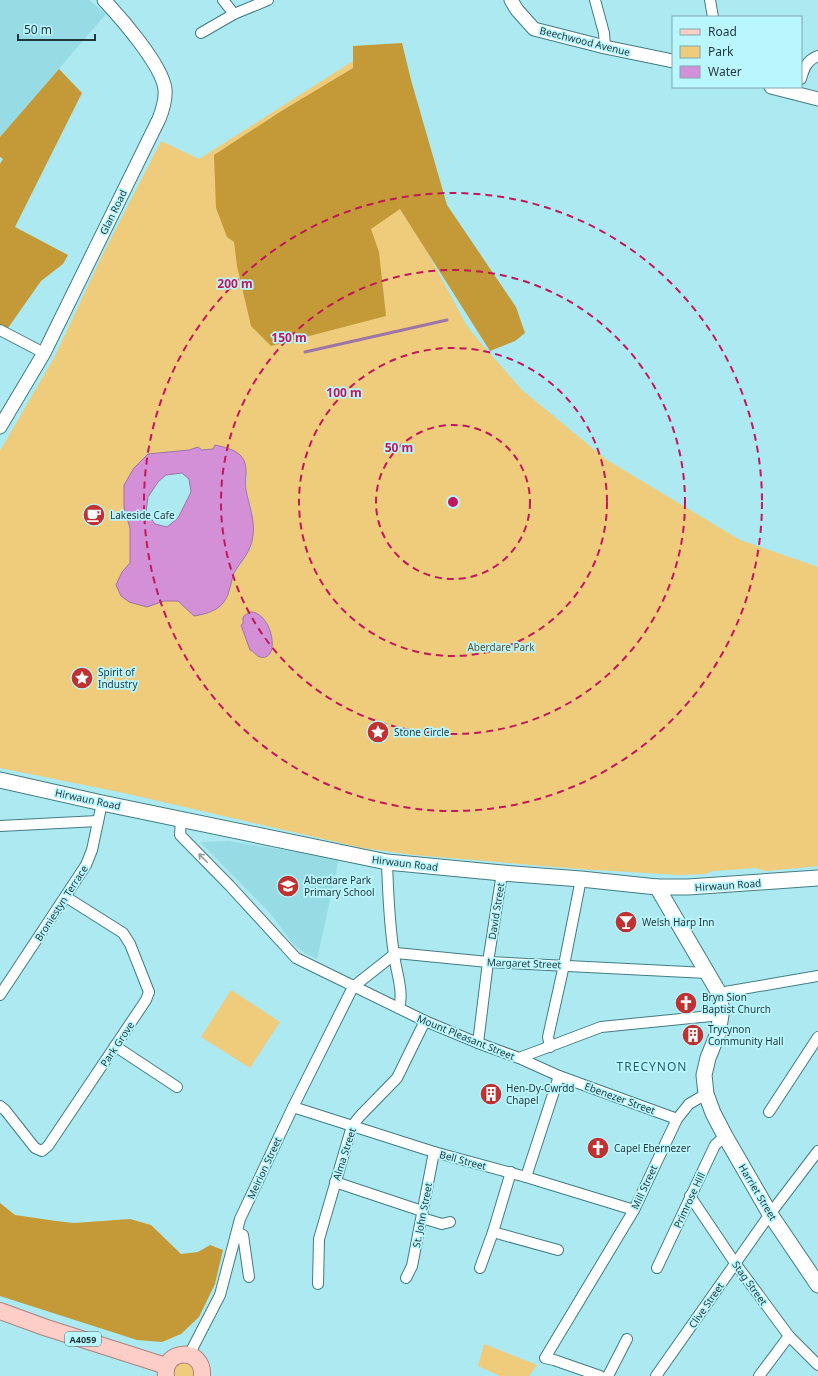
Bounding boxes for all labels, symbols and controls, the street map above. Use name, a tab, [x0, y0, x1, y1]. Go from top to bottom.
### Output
scale bar	[18, 16, 95, 42]
legend	[672, 16, 802, 88]
text: 50 m	[24, 21, 52, 38]
street label: Beechwood Avenue	[538, 23, 632, 59]
text: Road	[708, 23, 737, 40]
text: Park	[708, 43, 734, 60]
text: Water	[708, 63, 742, 80]
street label: Glan Road	[96, 187, 130, 237]
text: 200 m	[217, 275, 253, 292]
text: 150 m	[271, 329, 307, 346]
text: 100 m	[326, 384, 362, 401]
text: 50 m	[385, 439, 413, 456]
centre of rings	[446, 495, 460, 509]
cafe icon: Lakeside Cafe	[81, 502, 107, 528]
place label: Lakeside Cafe	[110, 508, 175, 522]
park label: Aberdare Park	[467, 640, 535, 654]
place icon: Spirit of Industry	[69, 665, 95, 691]
place label: Spirit of Industry	[98, 665, 138, 691]
place icon: Stone Circle	[365, 719, 391, 745]
place label: Stone Circle	[394, 725, 450, 739]
street label: Hirwaun Road	[54, 785, 122, 813]
street label: Hirwaun Road	[371, 852, 439, 874]
one-way arrow	[198, 853, 208, 863]
street label: Broniestyn Terrace	[31, 862, 91, 944]
school or university icon: Aberdare Park Primary School	[275, 873, 301, 899]
place label: Aberdare Park Primary School	[304, 873, 375, 899]
street label: Hirwaun Road	[694, 876, 762, 894]
street label: David Street	[485, 881, 507, 940]
bar icon: Welsh Harp Inn	[613, 909, 639, 935]
place label: Welsh Harp Inn	[642, 915, 715, 929]
street label: Margaret Street	[487, 955, 562, 971]
church icon: Bryn Sion Baptist Church	[673, 990, 699, 1016]
place label: Bryn Sion Baptist Church	[702, 990, 771, 1016]
street label: Mount Pleasant Street	[415, 1011, 517, 1063]
street label: Park Grove	[97, 1018, 137, 1069]
building icon: Trycynon Community Hall	[680, 1022, 706, 1048]
place label: Trycynon Community Hall	[708, 1022, 784, 1048]
district label: TRECYNON	[617, 1058, 687, 1075]
street label: Ebenezer Street	[583, 1079, 658, 1117]
building icon: Hen-Dy-Cwrdd Chapel	[478, 1081, 504, 1107]
place label: Hen-Dy-Cwrdd Chapel	[506, 1081, 574, 1107]
street label: Alma Street	[329, 1126, 359, 1182]
street label: Meirion Street	[244, 1134, 285, 1201]
church icon: Capel Ebernezer	[585, 1135, 611, 1161]
place label: Capel Ebernezer	[614, 1141, 691, 1155]
street label: Bell Street	[438, 1147, 488, 1173]
street label: Harriet Street	[736, 1161, 781, 1223]
street label: Mill Street	[628, 1162, 661, 1211]
street label: Primrose Hill	[670, 1170, 708, 1230]
street label: St. John Street	[409, 1181, 435, 1249]
street label: Stag Street	[729, 1258, 771, 1308]
street label: Clive Street	[685, 1279, 727, 1331]
road number: A4059	[65, 1332, 101, 1346]

